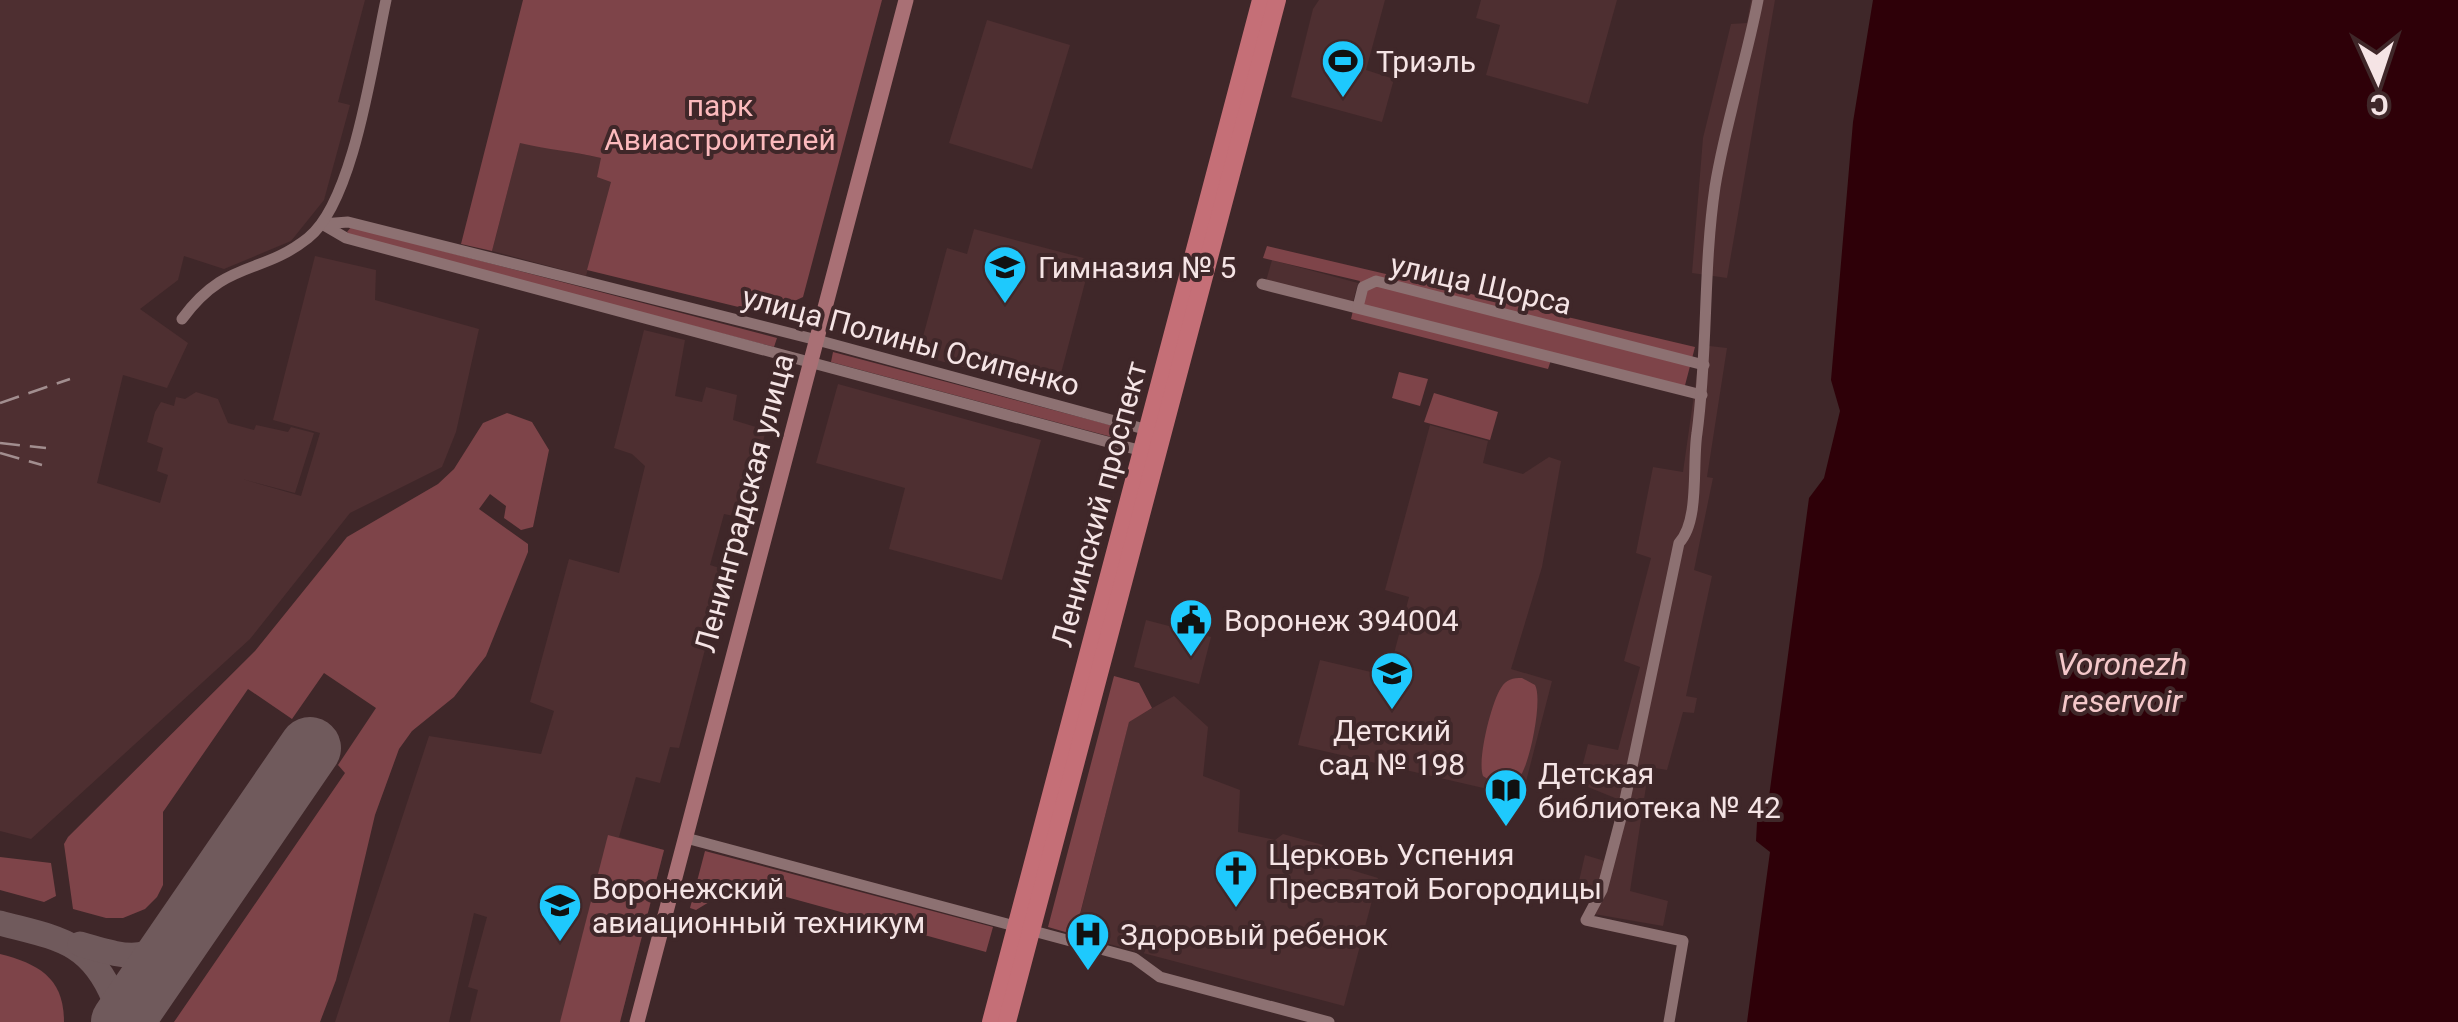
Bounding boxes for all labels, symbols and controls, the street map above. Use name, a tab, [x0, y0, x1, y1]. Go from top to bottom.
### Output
north arrow	[2328, 30, 2428, 130]
sports icon: Триэль	[1320, 38, 1366, 99]
place label: Триэль	[1376, 44, 1476, 79]
park label: парк Авиастроителей	[604, 88, 836, 157]
text: С	[2369, 88, 2389, 121]
school or university icon: Гимназия № 5	[982, 244, 1028, 305]
street label: улица Щорса	[1387, 246, 1575, 322]
place label: Гимназия № 5	[1038, 250, 1236, 285]
street label: улица Полины Осипенко	[738, 279, 1084, 403]
street label: Ленинградская улица	[687, 350, 801, 656]
street label: Ленинский проспект	[1044, 358, 1154, 650]
public building icon: Воронеж 394004	[1168, 597, 1214, 658]
place label: Воронеж 394004	[1224, 603, 1459, 638]
water label: Voronezh reservoir	[2057, 645, 2187, 720]
school or university icon: Детский сад № 198	[1369, 650, 1415, 711]
place label: Детский сад № 198	[1319, 713, 1465, 782]
place label: Детская библиотека № 42	[1538, 756, 1781, 825]
library icon: Детская библиотека № 42	[1483, 767, 1529, 828]
place label: Церковь Успения Пресвятой Богородицы	[1268, 837, 1602, 906]
church icon: Церковь Успения Пресвятой Богородицы	[1213, 848, 1259, 909]
place label: Воронежский авиационный техникум	[592, 871, 925, 940]
school or university icon: Воронежский авиационный техникум	[537, 882, 583, 943]
hospital icon: Здоровый ребенок	[1065, 911, 1111, 972]
place label: Здоровый ребенок	[1120, 917, 1388, 952]

